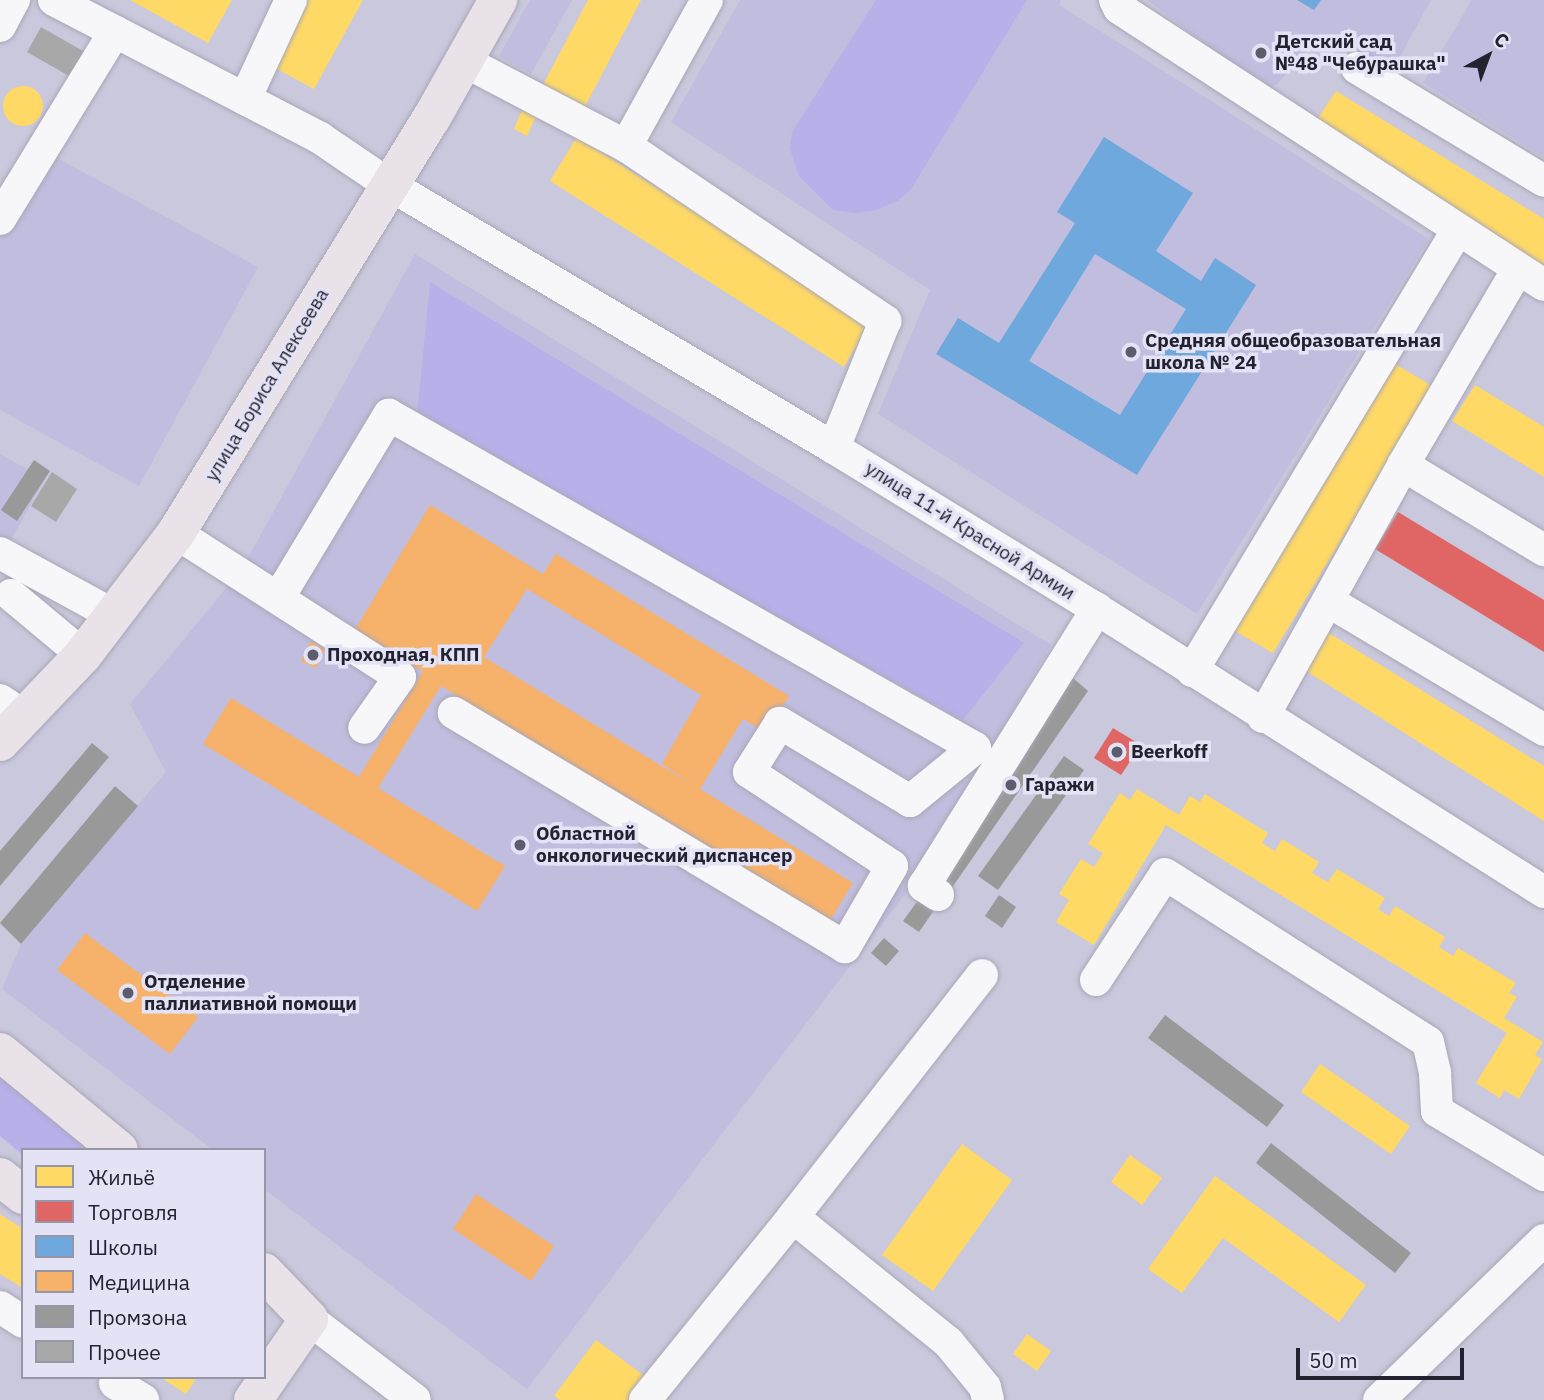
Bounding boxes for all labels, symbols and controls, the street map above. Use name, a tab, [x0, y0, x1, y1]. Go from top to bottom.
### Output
north arrow	[1453, 21, 1523, 91]
text: С	[1489, 27, 1514, 53]
place label: Детский сад №48 "Чебурашка"	[1275, 31, 1446, 75]
marker: Детский сад №48 "Чебурашка"	[1253, 45, 1269, 61]
street label: улица Бориса Алексеева	[200, 284, 334, 486]
place label: Средняя общеобразовательная школа № 24	[1145, 330, 1441, 374]
marker: Средняя общеобразовательная школа № 24	[1123, 344, 1139, 360]
street label: улица 11-й Красной Армии	[861, 457, 1079, 605]
place label: Проходная, КПП	[327, 644, 480, 666]
marker: Проходная, КПП	[305, 647, 321, 663]
place label: Beerkoff	[1131, 741, 1208, 763]
marker: Beerkoff	[1109, 744, 1125, 760]
place label: Гаражи	[1025, 774, 1095, 796]
marker: Гаражи	[1003, 777, 1019, 793]
place label: Областной онкологический диспансер	[536, 823, 792, 867]
marker: Областной онкологический диспансер	[510, 835, 530, 855]
place label: Отделение паллиативной помощи	[144, 971, 357, 1015]
marker: Отделение паллиативной помощи	[118, 983, 138, 1003]
legend	[21, 1148, 266, 1379]
text: Жильё	[88, 1163, 155, 1191]
text: Торговля	[88, 1198, 178, 1226]
text: Школы	[88, 1233, 158, 1261]
text: Медицина	[88, 1268, 190, 1296]
text: Промзона	[88, 1303, 187, 1331]
scale bar	[1299, 1334, 1467, 1378]
text: Прочее	[88, 1338, 161, 1366]
text: 50 m	[1309, 1346, 1358, 1374]

